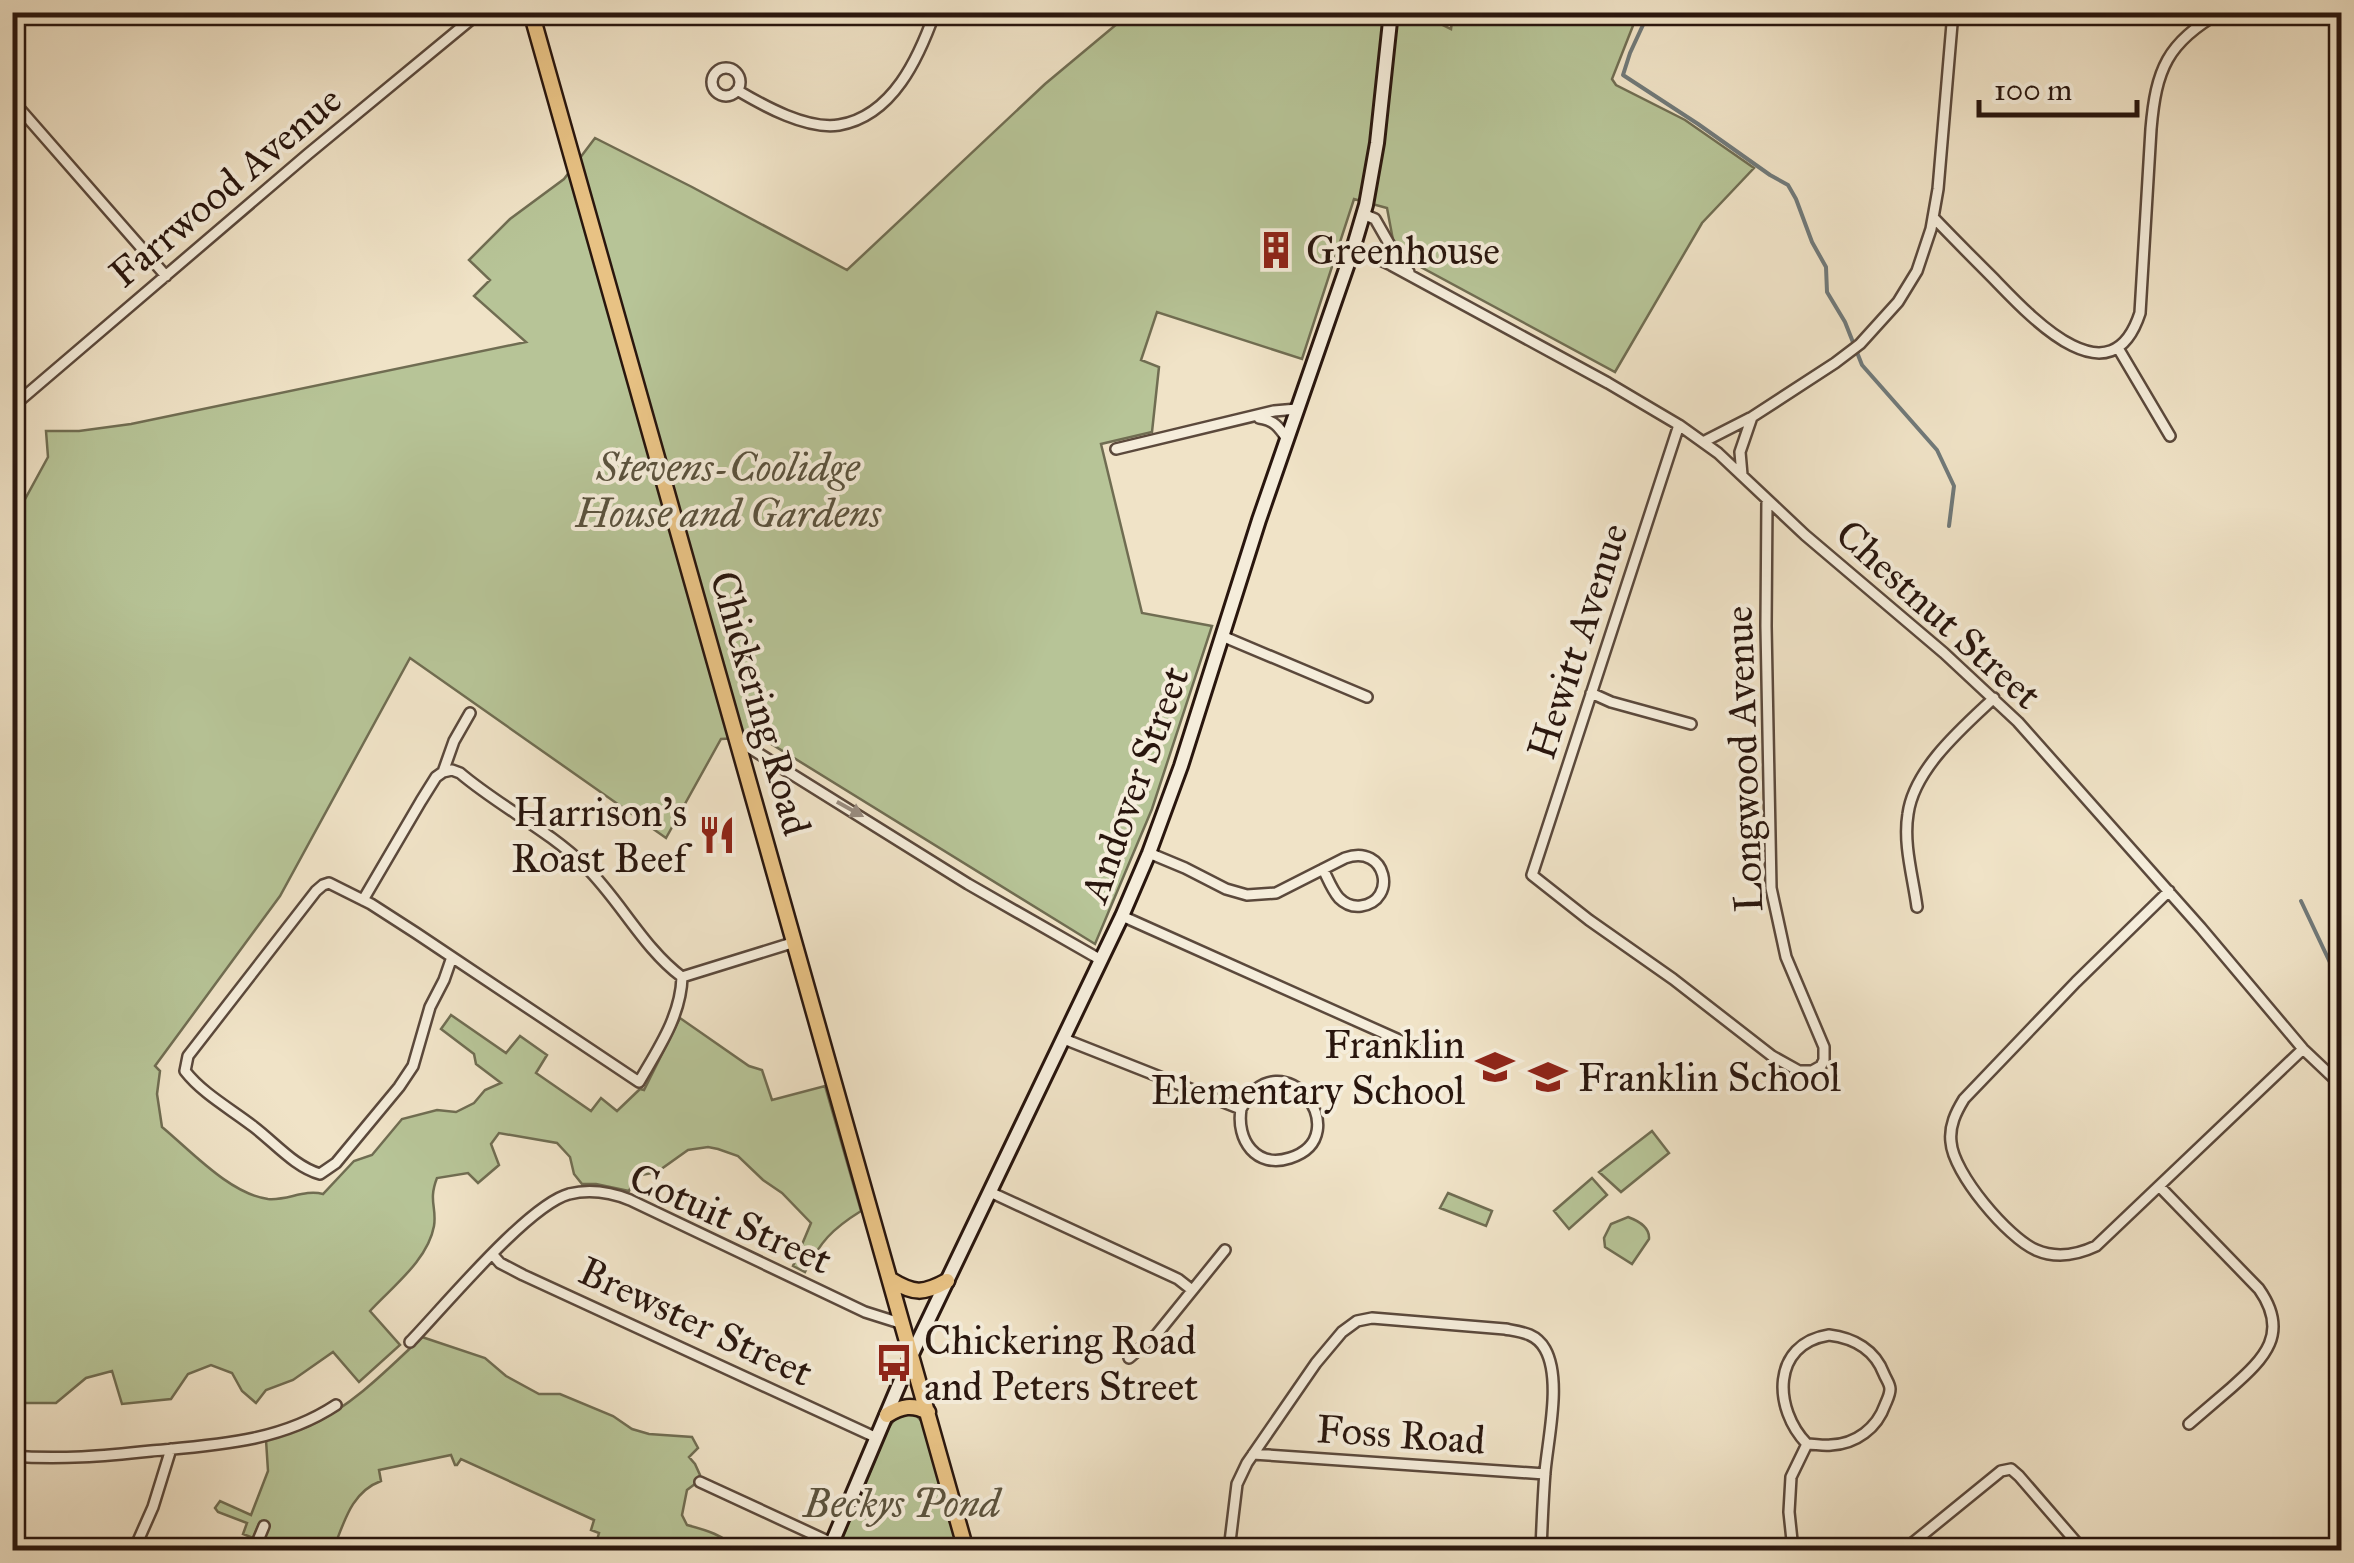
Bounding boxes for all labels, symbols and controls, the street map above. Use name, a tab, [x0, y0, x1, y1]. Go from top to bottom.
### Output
scale bar	[1979, 55, 2136, 117]
text: 100 m	[1994, 72, 2072, 108]
street label: Farrwood Avenue	[99, 75, 351, 298]
place label: Greenhouse	[1306, 226, 1500, 275]
building icon: Greenhouse	[1255, 229, 1297, 271]
park label: Stevens-Coolidge House and Gardens	[574, 443, 883, 538]
street label: Chestnut Street	[1826, 509, 2052, 719]
street label: Hewitt Avenue	[1516, 517, 1639, 765]
street label: Chickering Road	[699, 566, 822, 841]
street label: Longwood Avenue	[1714, 605, 1773, 913]
street label: Andover Street	[1068, 660, 1200, 911]
place label: Harrison's Roast Beef	[511, 788, 693, 883]
one-way arrow	[836, 800, 864, 818]
restaurant icon: Harrison's Roast Beef	[696, 814, 738, 856]
place label: Franklin Elementary School	[1150, 1020, 1465, 1115]
school or university icon: Franklin Elementary School	[1474, 1046, 1516, 1088]
place label: Franklin School	[1578, 1053, 1841, 1102]
school or university icon: Franklin School	[1527, 1056, 1569, 1098]
street label: Cotuit Street	[622, 1152, 839, 1285]
street label: Brewster Street	[571, 1246, 820, 1397]
place label: Chickering Road and Peters Street	[924, 1316, 1198, 1411]
bus stop icon: Chickering Road and Peters Street	[873, 1342, 915, 1384]
street label: Foss Road	[1315, 1404, 1487, 1465]
park label: Beckys Pond	[802, 1479, 1003, 1528]

